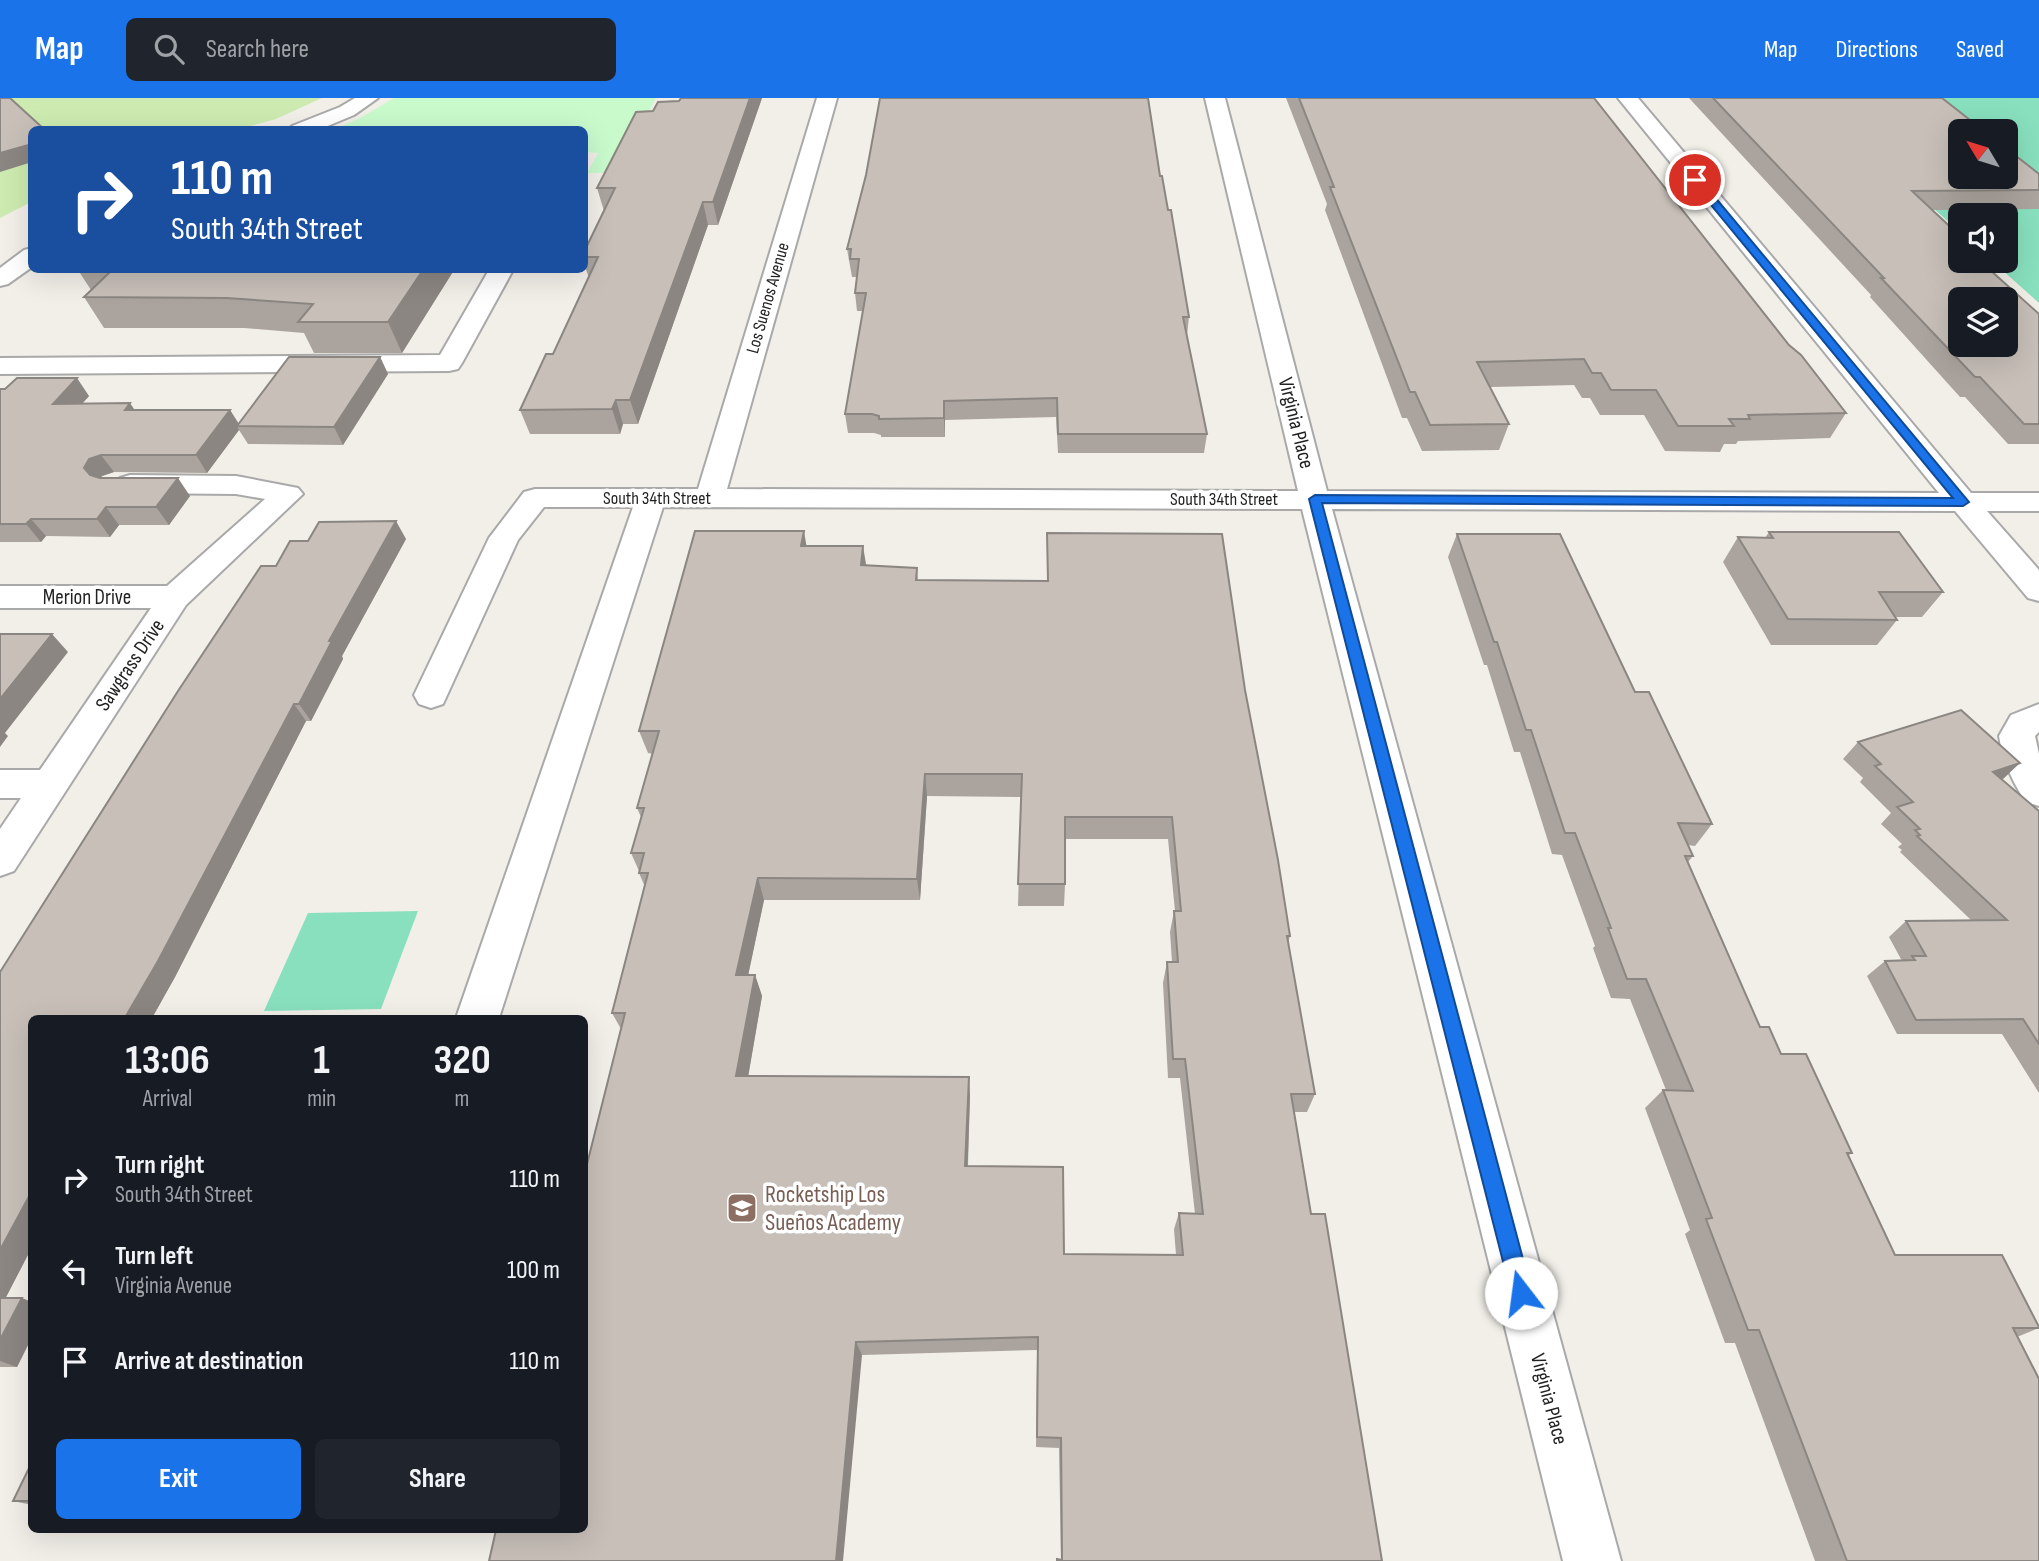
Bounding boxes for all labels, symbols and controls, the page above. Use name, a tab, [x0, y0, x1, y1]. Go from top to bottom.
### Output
search box	[126, 18, 616, 81]
text: Map	[35, 29, 84, 69]
icon: search	[150, 30, 188, 68]
text: Search here	[206, 34, 309, 65]
text: Map	[1764, 35, 1797, 64]
text: Directions	[1835, 35, 1918, 64]
text: Saved	[1956, 35, 2004, 64]
north arrow	[1948, 119, 2018, 189]
map controls	[1948, 119, 2018, 357]
text: 110 m	[171, 150, 273, 209]
pin	[1665, 150, 1725, 210]
icon: right	[56, 154, 147, 245]
icon: arrive	[1676, 161, 1714, 199]
button: sound	[1948, 203, 2018, 273]
text: South 34th Street	[171, 210, 363, 249]
street label: Los Suenos Avenue	[742, 240, 794, 356]
button: layers	[1948, 287, 2018, 357]
street label: Virginia Place	[1273, 375, 1319, 471]
street label: South 34th Street	[603, 488, 711, 509]
street label: South 34th Street	[1170, 489, 1278, 510]
street label: Merion Drive	[43, 585, 131, 610]
street label: Sawgrass Drive	[90, 614, 170, 716]
text: 13:06	[125, 1035, 210, 1086]
text: 1	[313, 1035, 330, 1086]
text: 320	[433, 1035, 491, 1086]
text: Arrival	[143, 1085, 192, 1113]
text: min	[307, 1085, 336, 1113]
text: m	[455, 1085, 469, 1113]
text: Turn right	[115, 1150, 204, 1181]
icon: right	[56, 1161, 94, 1199]
text: 110 m	[509, 1164, 560, 1195]
place label: Rocketship Los Sueños Academy	[765, 1180, 901, 1237]
text: South 34th Street	[115, 1181, 253, 1209]
school or university icon: Rocketship Los Sueños Academy	[725, 1191, 759, 1225]
text: Turn left	[115, 1241, 193, 1272]
icon: left	[56, 1252, 94, 1290]
text: 100 m	[507, 1255, 560, 1286]
position arrow	[1484, 1256, 1558, 1330]
text: Virginia Avenue	[115, 1272, 232, 1300]
icon: arrive	[56, 1343, 94, 1381]
text: Arrive at destination	[115, 1346, 303, 1377]
text: 110 m	[509, 1346, 560, 1377]
street label: Virginia Place	[1525, 1351, 1573, 1447]
button: Exit	[56, 1439, 301, 1519]
button: Share	[315, 1439, 560, 1519]

